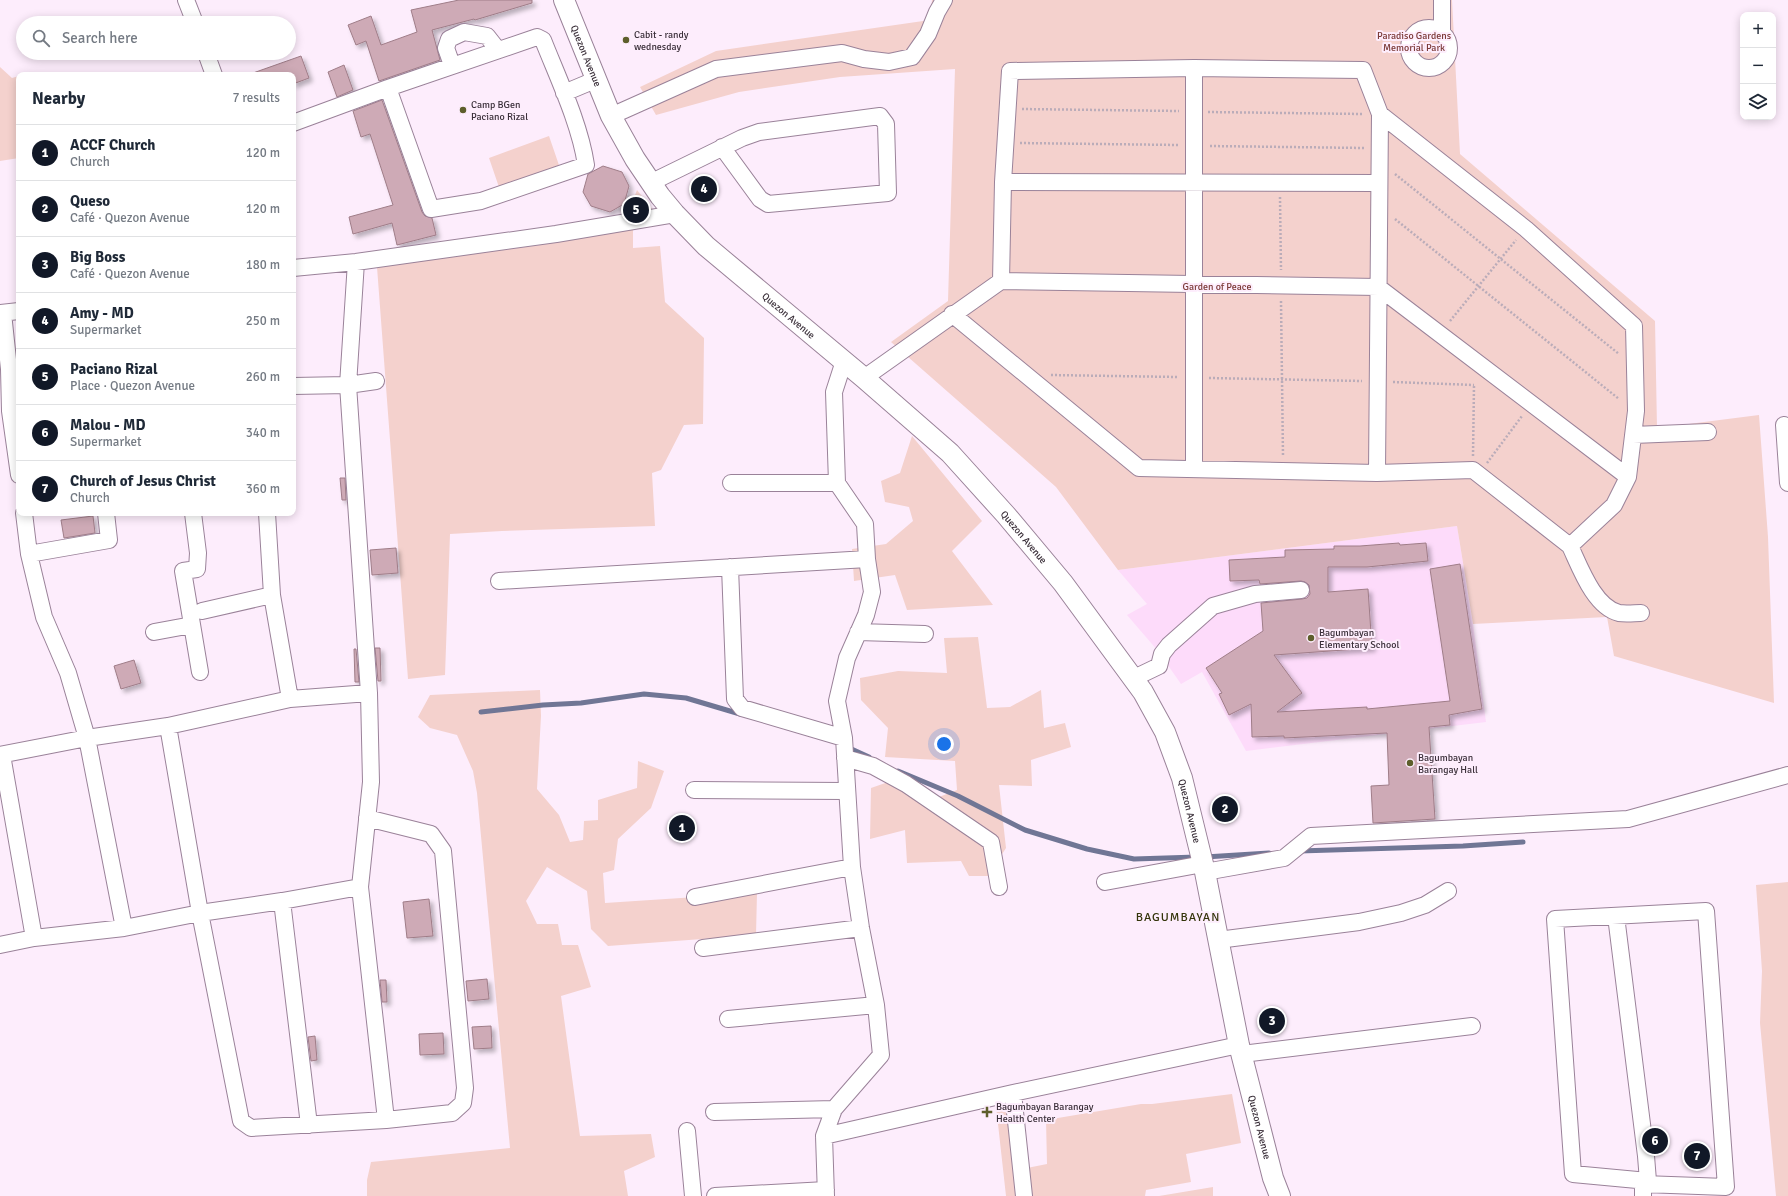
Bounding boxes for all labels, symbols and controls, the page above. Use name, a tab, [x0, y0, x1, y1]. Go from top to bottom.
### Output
map controls	[1740, 12, 1776, 120]
button: +	[1740, 12, 1776, 48]
search box	[16, 16, 296, 60]
street label: Quezon Avenue	[568, 23, 603, 89]
icon: search	[30, 27, 52, 49]
text: Search here	[62, 29, 138, 47]
place label: Cabit - randy wednesday	[634, 29, 689, 53]
park label: Paradiso Gardens Memorial Park	[1377, 30, 1452, 54]
marker: Cabit - randy wednesday	[621, 35, 631, 45]
button: −	[1740, 48, 1776, 84]
button: layers	[1740, 84, 1776, 120]
text: Nearby	[32, 88, 85, 109]
text: 7 results	[232, 90, 280, 106]
place label: Camp BGen Paciano Rizal	[471, 99, 528, 123]
marker: Camp BGen Paciano Rizal	[458, 105, 468, 115]
text: ACCF Church	[70, 136, 155, 154]
text: 1	[41, 145, 49, 161]
text: 120 m	[246, 145, 280, 161]
text: Church	[70, 154, 110, 170]
pin: 4	[691, 174, 717, 204]
text: Queso	[70, 192, 110, 210]
pin: 5	[623, 195, 649, 225]
text: 2	[41, 201, 49, 217]
text: 120 m	[246, 201, 280, 217]
text: Café · Quezon Avenue	[70, 210, 190, 226]
text: Big Boss	[70, 248, 125, 266]
text: 3	[41, 257, 49, 273]
text: 180 m	[246, 257, 280, 273]
text: Café · Quezon Avenue	[70, 266, 190, 282]
park label: Garden of Peace	[1183, 281, 1251, 293]
street label: Quezon Avenue	[759, 290, 817, 342]
text: Amy - MD	[70, 304, 134, 322]
text: 4	[41, 313, 49, 329]
text: 250 m	[246, 313, 280, 329]
text: Supermarket	[70, 322, 142, 338]
text: Paciano Rizal	[70, 360, 158, 378]
text: 5	[41, 369, 49, 385]
text: 260 m	[246, 369, 280, 385]
text: Place · Quezon Avenue	[70, 378, 195, 394]
text: Malou - MD	[70, 416, 146, 434]
text: 6	[41, 425, 49, 441]
text: 340 m	[246, 425, 280, 441]
text: Supermarket	[70, 434, 142, 450]
text: Church of Jesus Christ	[70, 472, 216, 490]
text: 7	[41, 481, 49, 497]
text: 360 m	[246, 481, 280, 497]
text: Church	[70, 490, 110, 506]
street label: Quezon Avenue	[998, 508, 1049, 566]
place label: Bagumbayan Elementary School	[1319, 627, 1399, 651]
marker: Bagumbayan Elementary School	[1306, 633, 1316, 643]
your location	[934, 734, 954, 754]
place label: Bagumbayan Barangay Hall	[1418, 752, 1478, 776]
marker: Bagumbayan Barangay Hall	[1405, 758, 1415, 768]
street label: Quezon Avenue	[1175, 778, 1203, 844]
pin: 2	[1212, 794, 1238, 824]
pin: 1	[669, 813, 695, 843]
district label: BAGUMBAYAN	[1136, 910, 1220, 925]
pin: 3	[1259, 1006, 1285, 1036]
street label: Quezon Avenue	[1245, 1094, 1273, 1161]
place label: Bagumbayan Barangay Health Center	[996, 1101, 1094, 1125]
marker: Bagumbayan Barangay Health Center	[981, 1106, 993, 1118]
pin: 6	[1642, 1126, 1668, 1156]
pin: 7	[1684, 1141, 1710, 1171]

